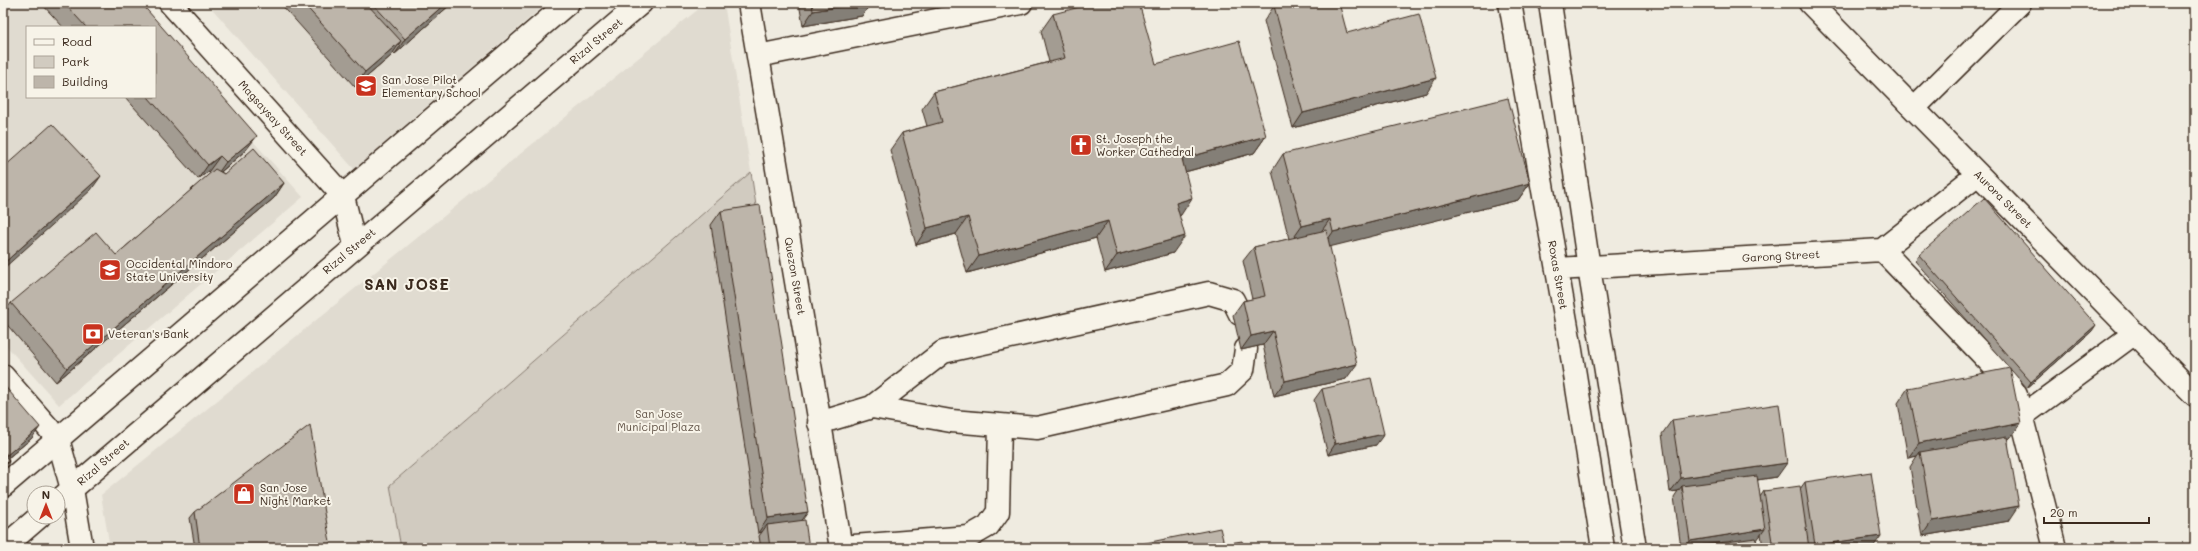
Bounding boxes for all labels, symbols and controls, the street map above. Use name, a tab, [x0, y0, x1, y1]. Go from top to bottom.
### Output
street label: Rizal Street	[566, 14, 625, 67]
legend	[26, 26, 156, 98]
text: Road	[62, 33, 92, 49]
text: Park	[62, 53, 89, 69]
place label: San Jose Pilot Elementary School	[382, 72, 481, 100]
text: Building	[62, 73, 108, 89]
school or university icon: San Jose Pilot Elementary School	[353, 73, 379, 99]
street label: Magsaysay Street	[236, 77, 311, 159]
place label: St. Joseph the Worker Cathedral	[1096, 131, 1194, 159]
church icon: St. Joseph the Worker Cathedral	[1068, 132, 1094, 158]
street label: Aurora Street	[1971, 166, 2036, 231]
street label: Rizal Street	[319, 224, 378, 277]
street label: Quezon Street	[781, 236, 810, 316]
street label: Roxas Street	[1545, 239, 1572, 311]
street label: Garong Street	[1742, 246, 1820, 265]
place label: Occidental Mindoro State University	[126, 256, 233, 284]
school or university icon: Occidental Mindoro State University	[97, 257, 123, 283]
district label: SAN JOSE	[364, 274, 450, 294]
bank icon: Veteran's Bank	[80, 321, 106, 347]
place label: Veteran's Bank	[108, 326, 189, 341]
park label: San Jose Municipal Plaza	[617, 406, 701, 434]
street label: Rizal Street	[73, 435, 132, 489]
place label: San Jose Night Market	[260, 480, 331, 508]
shop icon: San Jose Night Market	[231, 481, 257, 507]
north arrow	[26, 485, 66, 525]
text: N	[42, 487, 50, 502]
scale bar	[2044, 499, 2149, 525]
text: 20 m	[2050, 504, 2078, 520]

